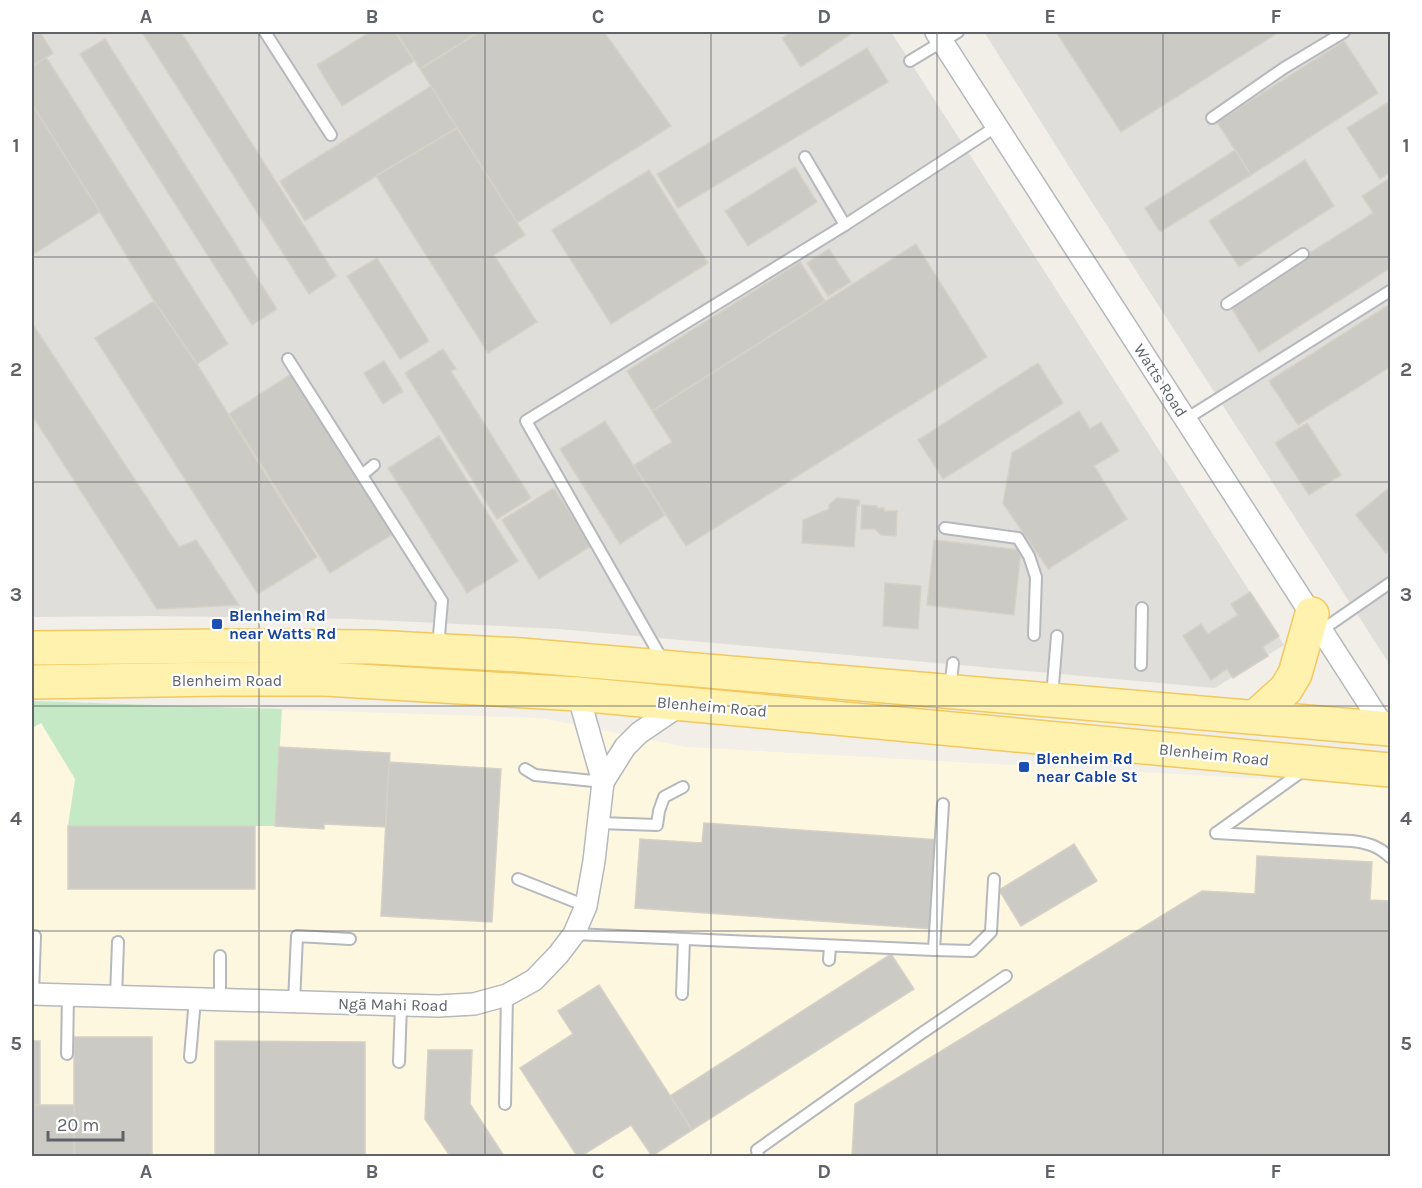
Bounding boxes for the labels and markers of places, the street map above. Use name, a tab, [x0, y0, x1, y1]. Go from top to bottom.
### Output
place label: Blenheim Rd near Watts Rd	[229, 606, 336, 643]
marker: Blenheim Rd near Watts Rd	[210, 617, 224, 631]
place label: Blenheim Rd near Cable St	[1036, 749, 1137, 786]
marker: Blenheim Rd near Cable St	[1017, 760, 1031, 774]

